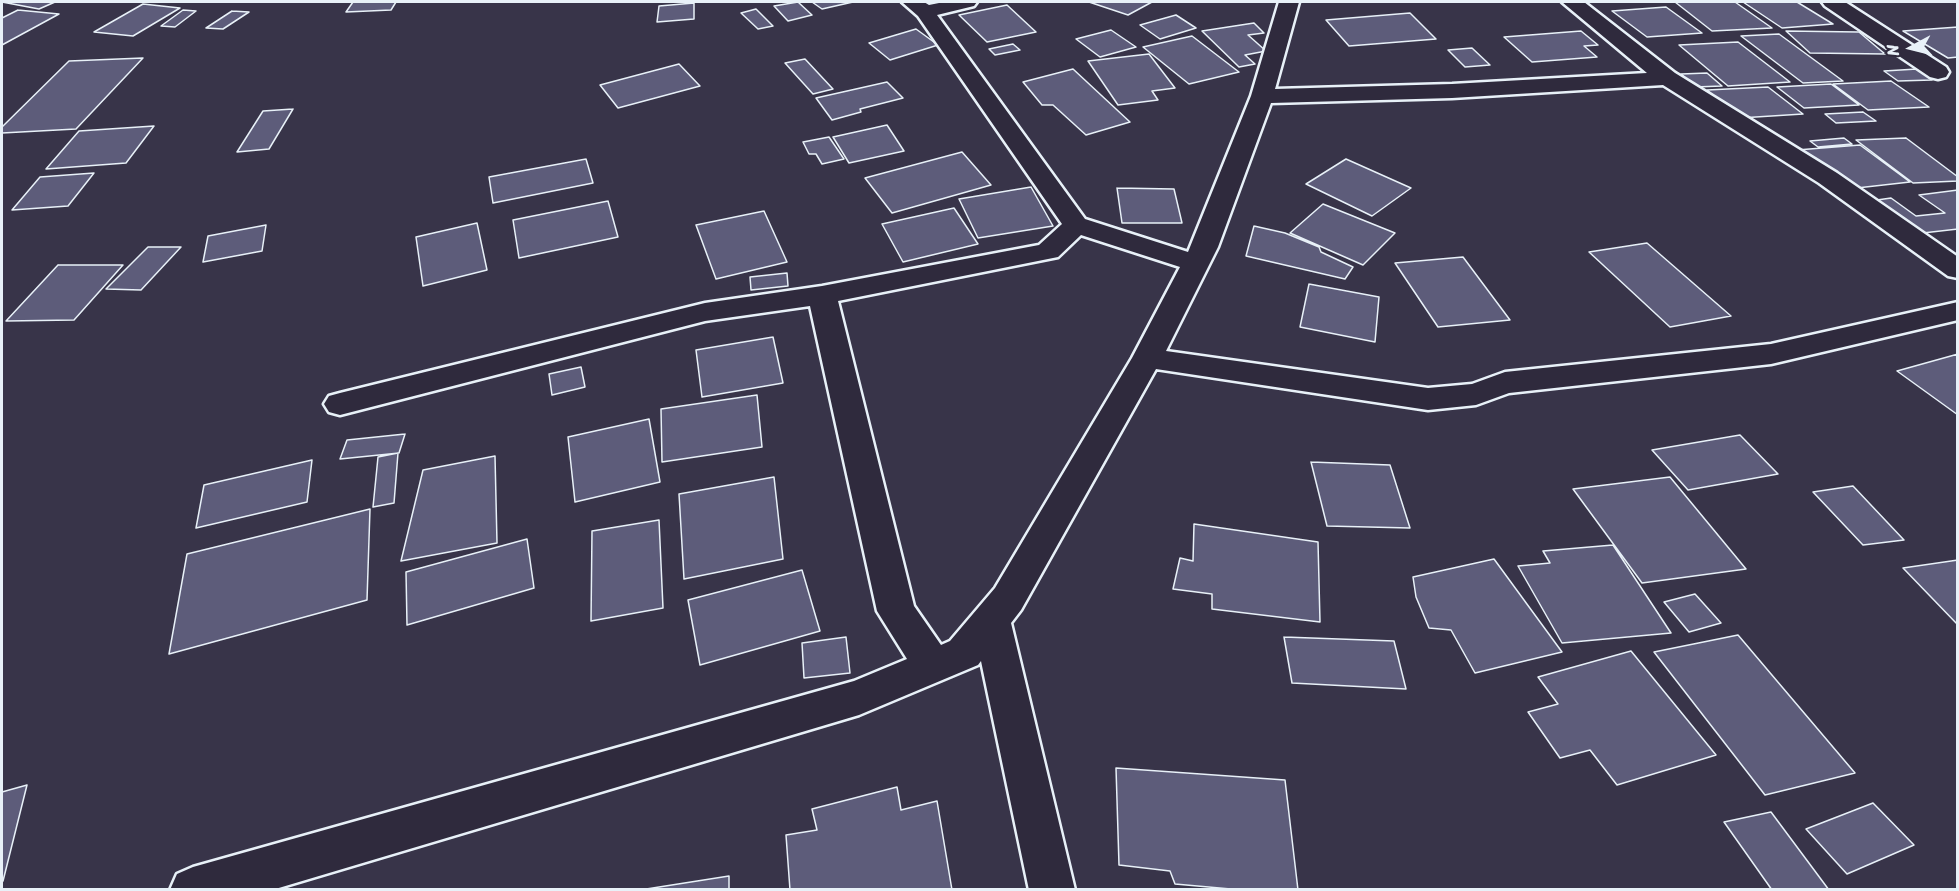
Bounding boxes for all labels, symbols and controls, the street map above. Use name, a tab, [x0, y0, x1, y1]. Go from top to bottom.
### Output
north arrow	[1881, 18, 1941, 78]
text: N	[1878, 43, 1908, 58]

